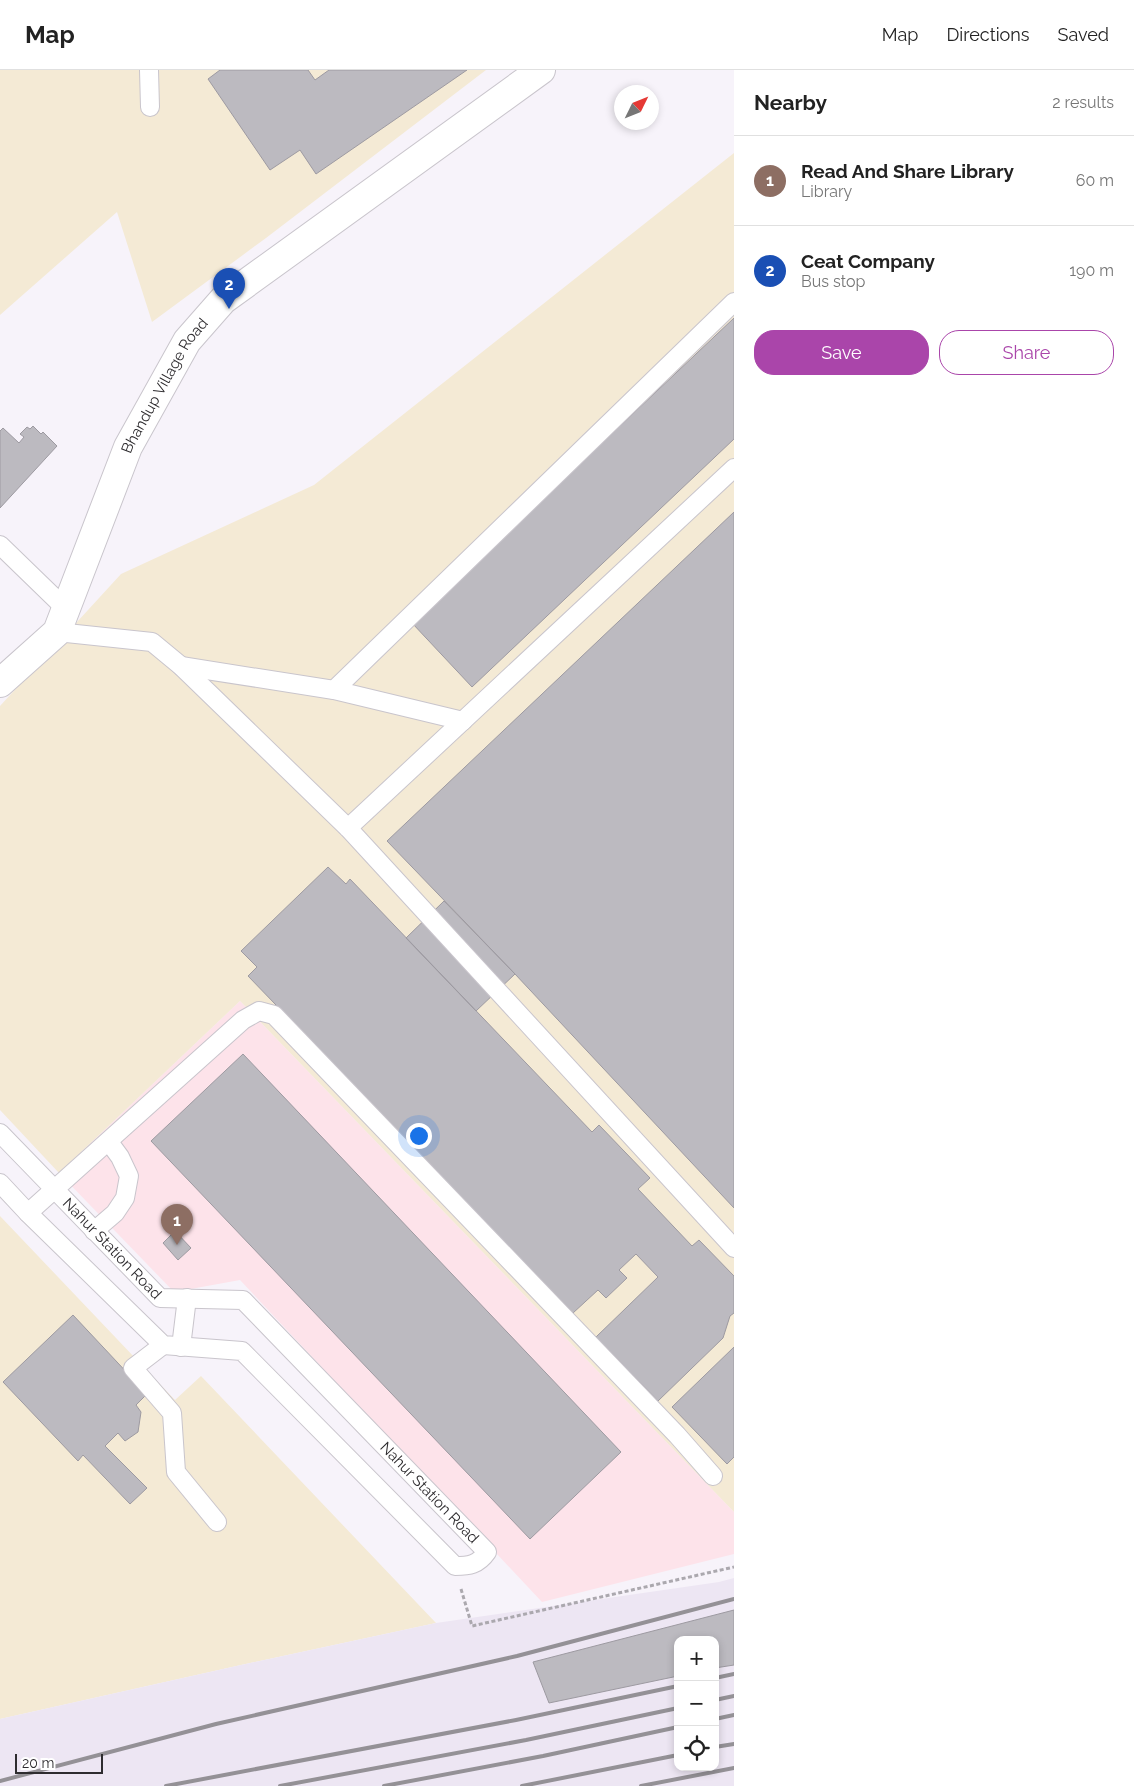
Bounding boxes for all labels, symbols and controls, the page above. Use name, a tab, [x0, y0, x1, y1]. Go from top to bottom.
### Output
text: Map	[25, 20, 75, 49]
text: Map	[882, 24, 918, 45]
text: Directions	[946, 24, 1030, 45]
text: Saved	[1058, 24, 1109, 45]
north arrow	[614, 85, 659, 130]
text: Nearby	[754, 90, 827, 115]
text: 2 results	[1052, 93, 1114, 112]
text: Read And Share Library	[801, 160, 1014, 182]
text: 1	[766, 171, 774, 190]
text: 60 m	[1076, 171, 1114, 190]
text: Library	[801, 182, 852, 201]
text: Ceat Company	[801, 250, 935, 272]
text: 2	[765, 261, 775, 280]
text: 190 m	[1069, 261, 1114, 280]
pin: 2	[213, 268, 245, 309]
text: Bus stop	[801, 272, 865, 291]
street label: Bhandup Village Road	[118, 315, 212, 456]
button: Save	[754, 330, 929, 375]
button: Share	[939, 330, 1114, 375]
your location	[406, 1123, 432, 1149]
street label: Nahur Station Road	[59, 1194, 165, 1303]
pin: 1	[161, 1204, 193, 1245]
street label: Nahur Station Road	[376, 1438, 483, 1547]
map controls	[674, 1636, 719, 1771]
button: +	[674, 1636, 719, 1681]
button: −	[674, 1681, 719, 1726]
button: locate	[674, 1726, 719, 1771]
scale bar	[15, 1751, 102, 1774]
text: 20 m	[22, 1755, 54, 1771]

